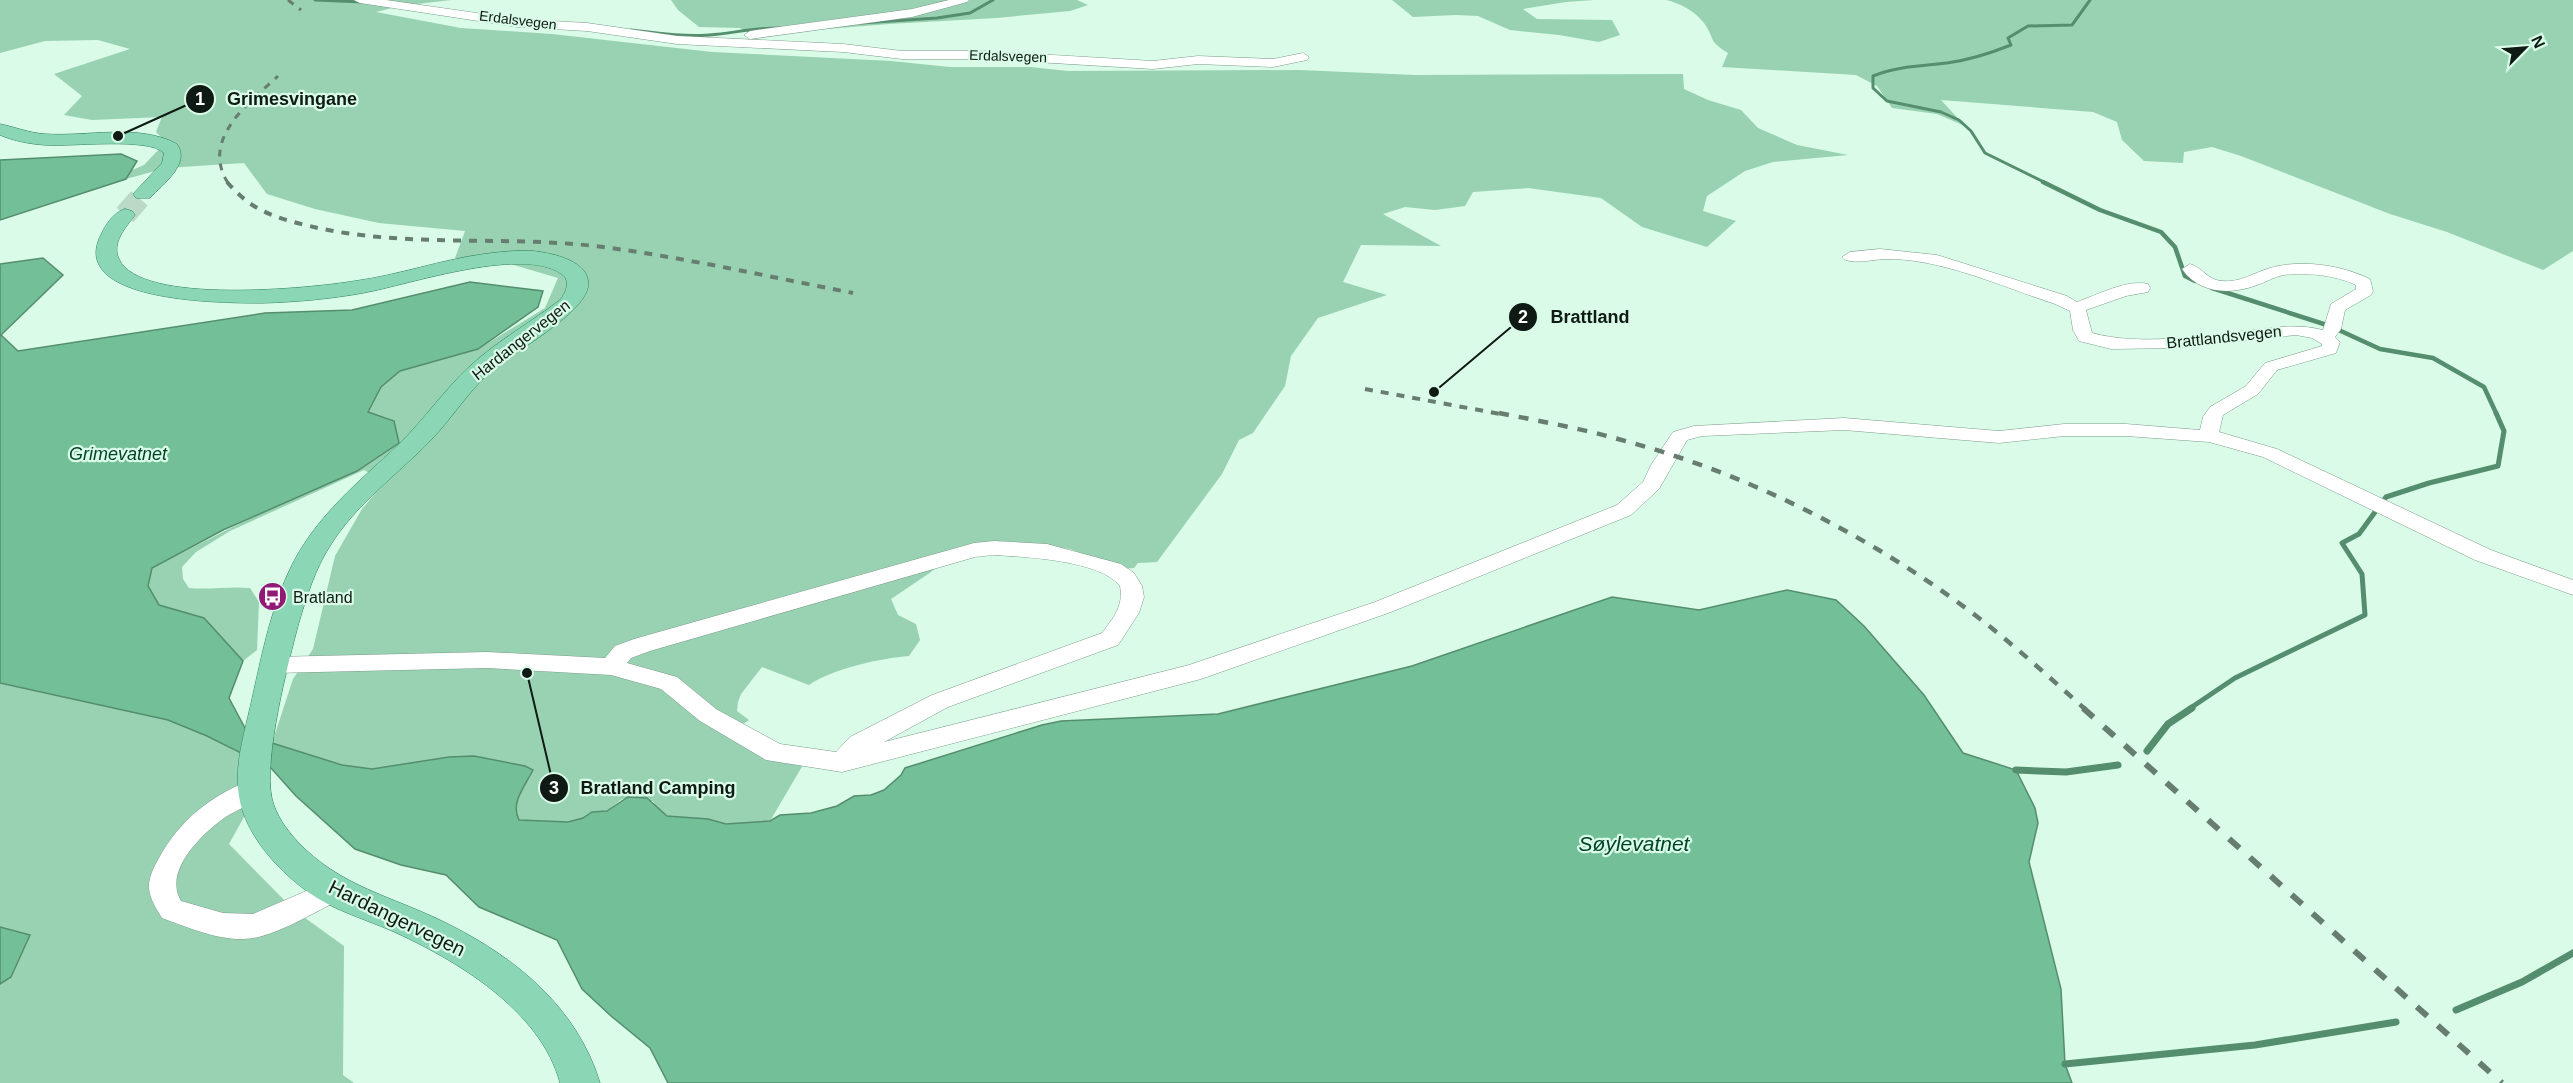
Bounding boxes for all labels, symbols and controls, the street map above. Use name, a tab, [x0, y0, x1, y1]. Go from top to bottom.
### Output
street label: Erdalsvegen	[478, 7, 558, 33]
north arrow	[2495, 18, 2555, 78]
text: N	[2528, 33, 2548, 51]
street label: Erdalsvegen	[969, 47, 1047, 65]
callout: Grimesvingane	[185, 81, 369, 117]
text: 1	[195, 89, 205, 109]
text: Grimesvingane	[227, 89, 357, 109]
street label: Hardangervegen	[469, 297, 573, 383]
callout: Brattland	[1508, 299, 1641, 335]
text: 2	[1518, 307, 1528, 327]
text: Brattland	[1550, 307, 1630, 327]
street label: Brattlandsvegen	[2166, 323, 2282, 351]
water label: Grimevatnet	[69, 444, 168, 464]
bus stop icon: Bratland	[256, 581, 288, 613]
place label: Bratland	[293, 589, 353, 606]
callout: Bratland Camping	[539, 770, 748, 806]
text: 3	[549, 778, 559, 798]
text: Bratland Camping	[580, 778, 736, 798]
water label: Søylevatnet	[1579, 832, 1691, 855]
street label: Hardangervegen	[325, 875, 469, 961]

